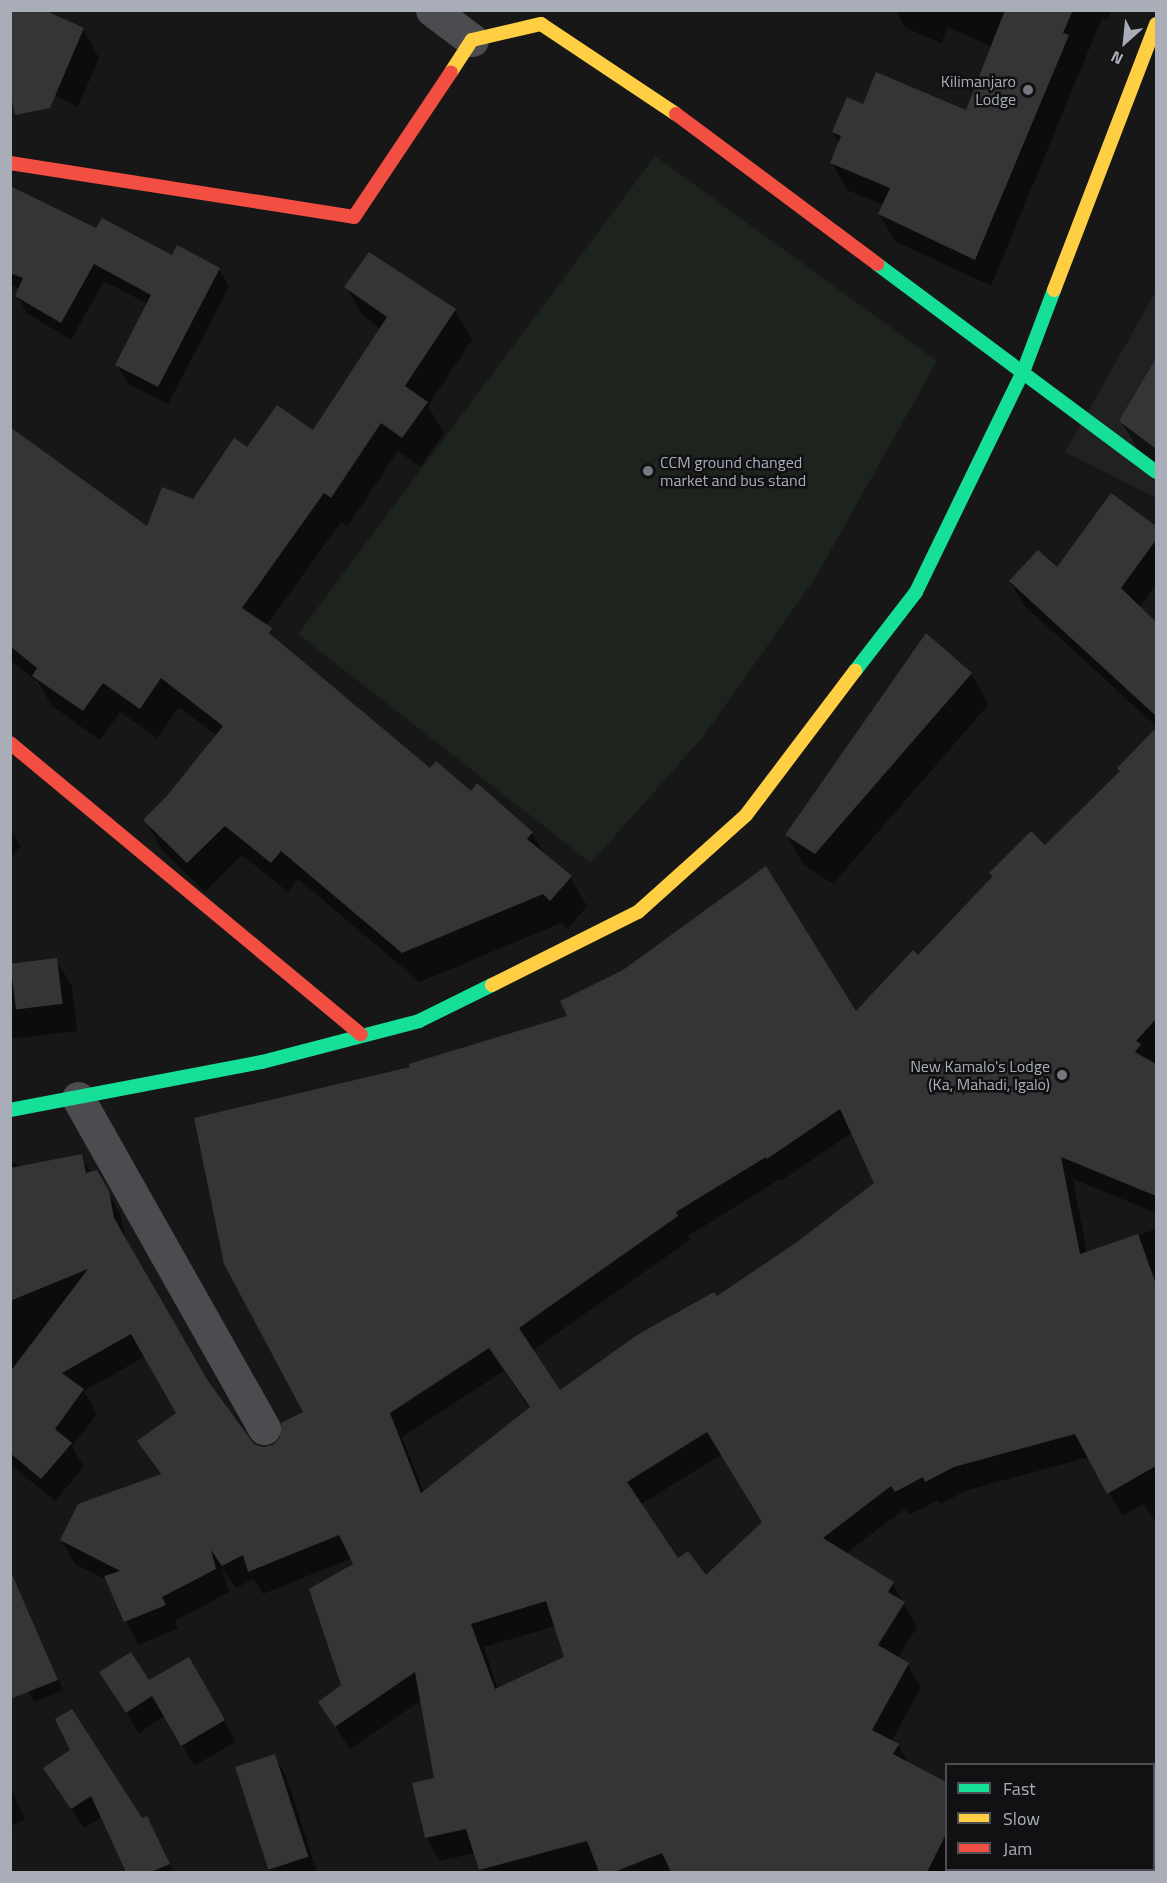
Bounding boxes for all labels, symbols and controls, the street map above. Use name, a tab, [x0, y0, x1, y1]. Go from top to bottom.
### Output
north arrow	[1095, 12, 1155, 72]
text: N	[1106, 45, 1127, 71]
place label: Kilimanjaro Lodge	[941, 71, 1016, 109]
marker: Kilimanjaro Lodge	[1021, 83, 1035, 97]
place label: CCM ground changed market and bus stand	[660, 452, 806, 490]
marker: CCM ground changed market and bus stand	[641, 464, 655, 478]
place label: New Kamalo's Lodge (Ka, Mahadi, Igalo)	[910, 1056, 1050, 1094]
marker: New Kamalo's Lodge (Ka, Mahadi, Igalo)	[1055, 1068, 1069, 1082]
legend	[945, 1763, 1155, 1871]
text: Fast	[1003, 1775, 1036, 1802]
text: Slow	[1003, 1805, 1040, 1832]
text: Jam	[1003, 1835, 1032, 1862]

